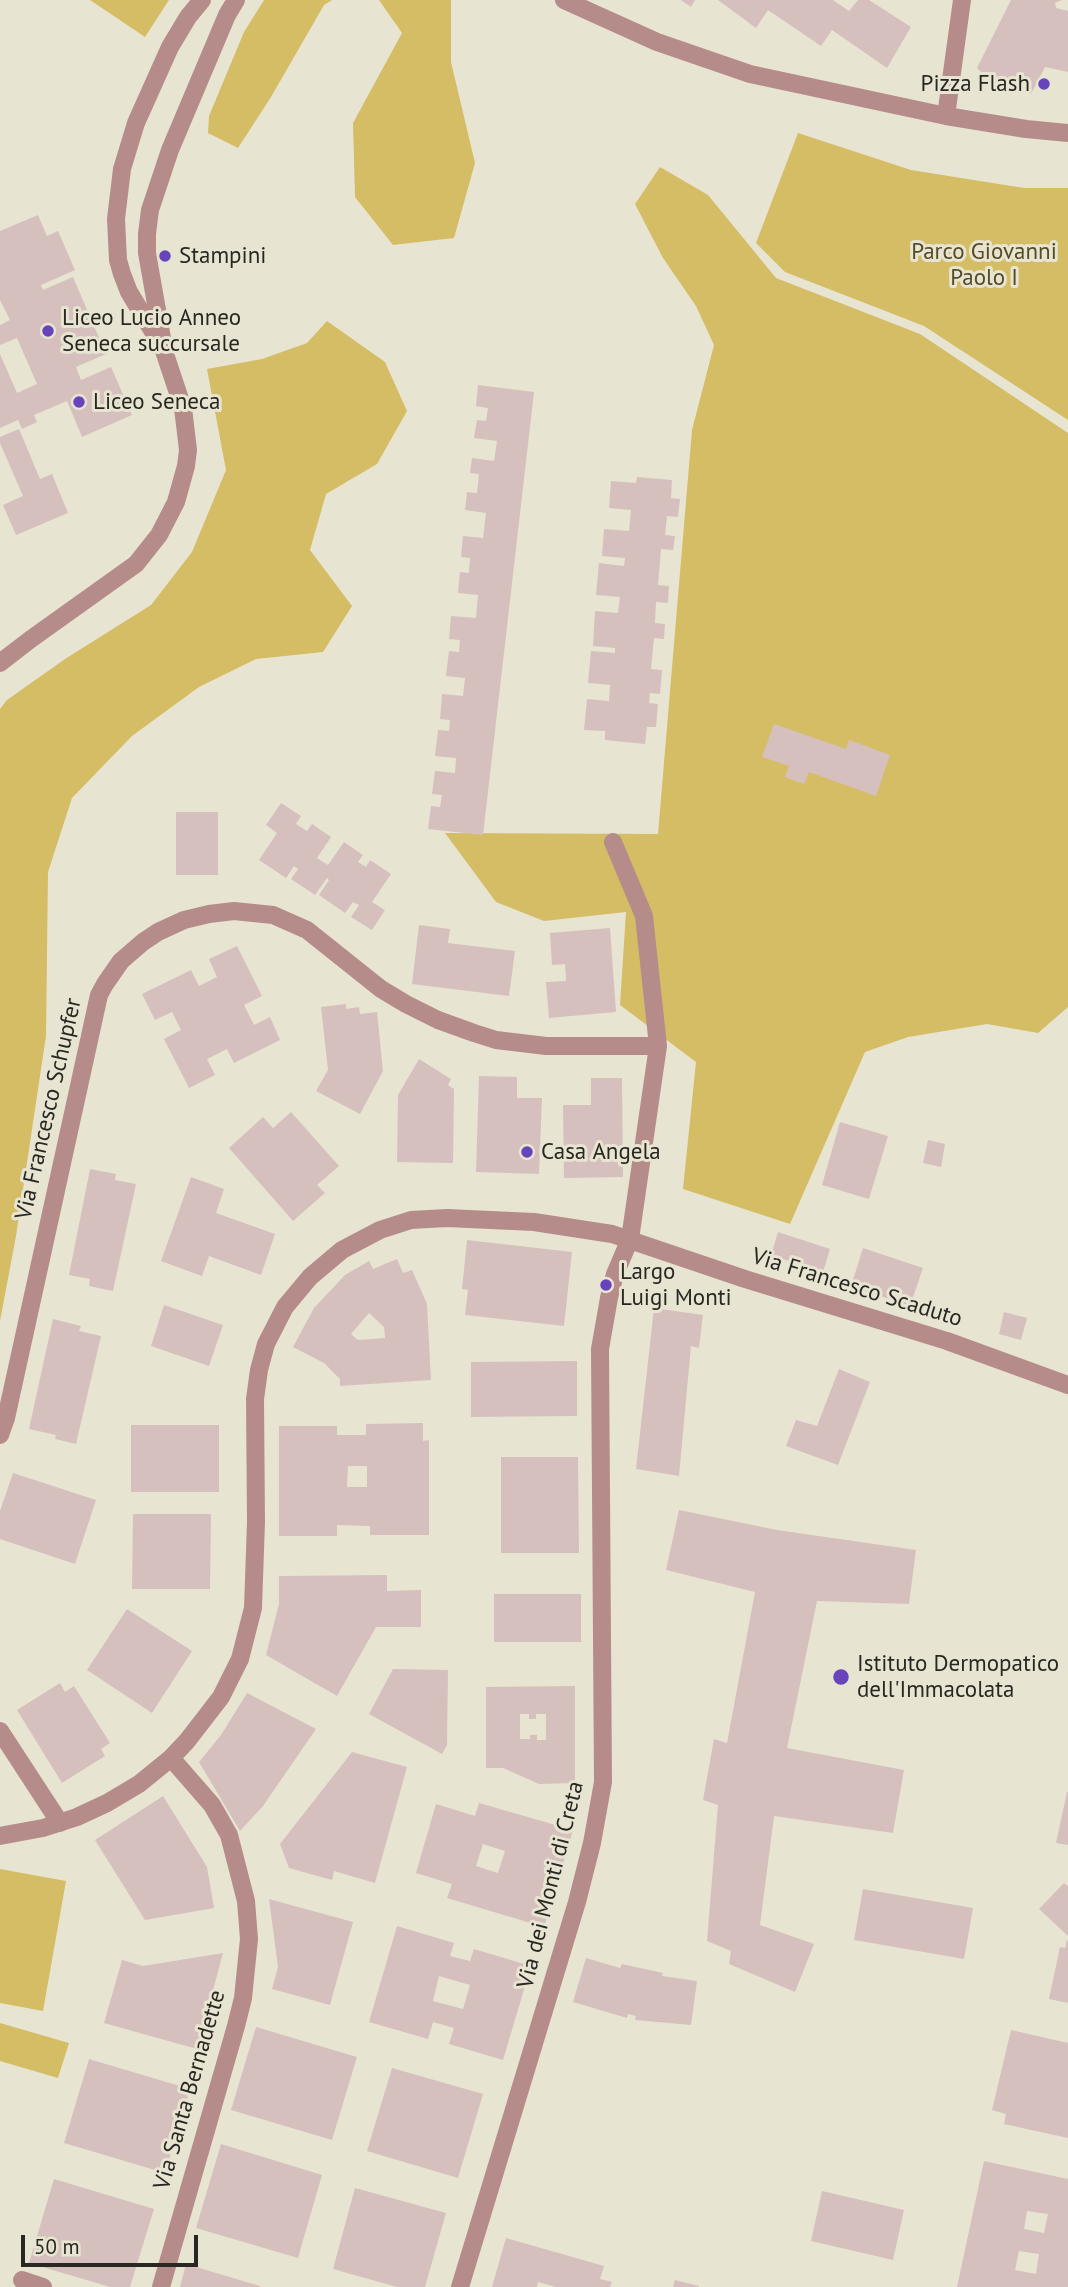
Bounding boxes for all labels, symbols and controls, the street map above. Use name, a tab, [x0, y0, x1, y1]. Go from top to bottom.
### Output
place label: Pizza Flash	[921, 70, 1030, 98]
marker: Pizza Flash	[1036, 76, 1052, 92]
park label: Parco Giovanni Paolo I	[911, 238, 1057, 292]
place label: Stampini	[179, 242, 266, 270]
marker: Stampini	[157, 248, 173, 264]
place label: Liceo Lucio Anneo Seneca succursale	[62, 304, 241, 358]
marker: Liceo Lucio Anneo Seneca succursale	[40, 323, 56, 339]
place label: Liceo Seneca	[93, 388, 220, 416]
marker: Liceo Seneca	[71, 394, 87, 410]
street label: Via Francesco Schupfer	[10, 996, 88, 1222]
place label: Casa Angela	[541, 1138, 661, 1166]
marker: Casa Angela	[519, 1144, 535, 1160]
street label: Via Francesco Scaduto	[748, 1243, 966, 1333]
place label: Largo Luigi Monti	[620, 1258, 732, 1312]
marker: Largo Luigi Monti	[598, 1277, 614, 1293]
place label: Istituto Dermopatico dell'Immacolata	[857, 1650, 1059, 1704]
marker: Istituto Dermopatico dell'Immacolata	[831, 1667, 851, 1687]
street label: Via dei Monti di Creta	[512, 1779, 590, 1991]
street label: Via Santa Bernadette	[148, 1987, 232, 2193]
scale bar	[24, 2220, 201, 2264]
text: 50 m	[34, 2233, 80, 2260]

